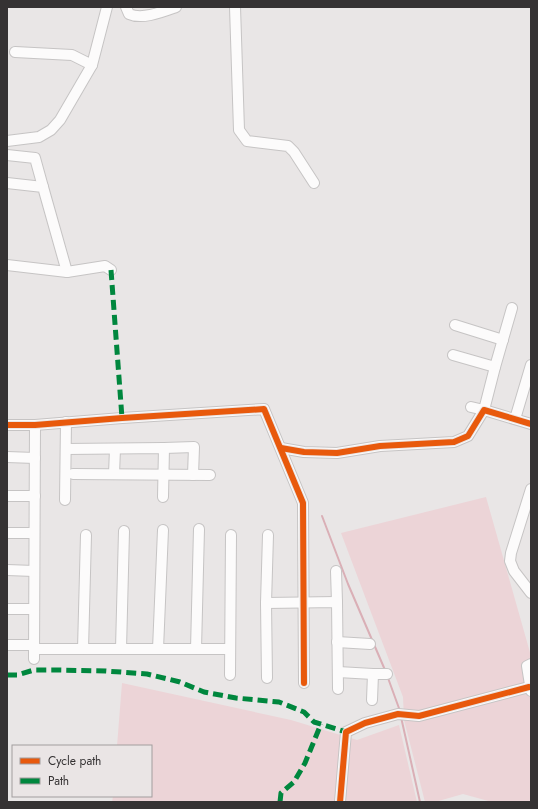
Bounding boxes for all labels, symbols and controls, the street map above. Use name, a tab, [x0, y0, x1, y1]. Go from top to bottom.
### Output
legend	[12, 745, 152, 797]
text: Cycle path	[48, 752, 101, 770]
text: Path	[48, 772, 69, 790]

